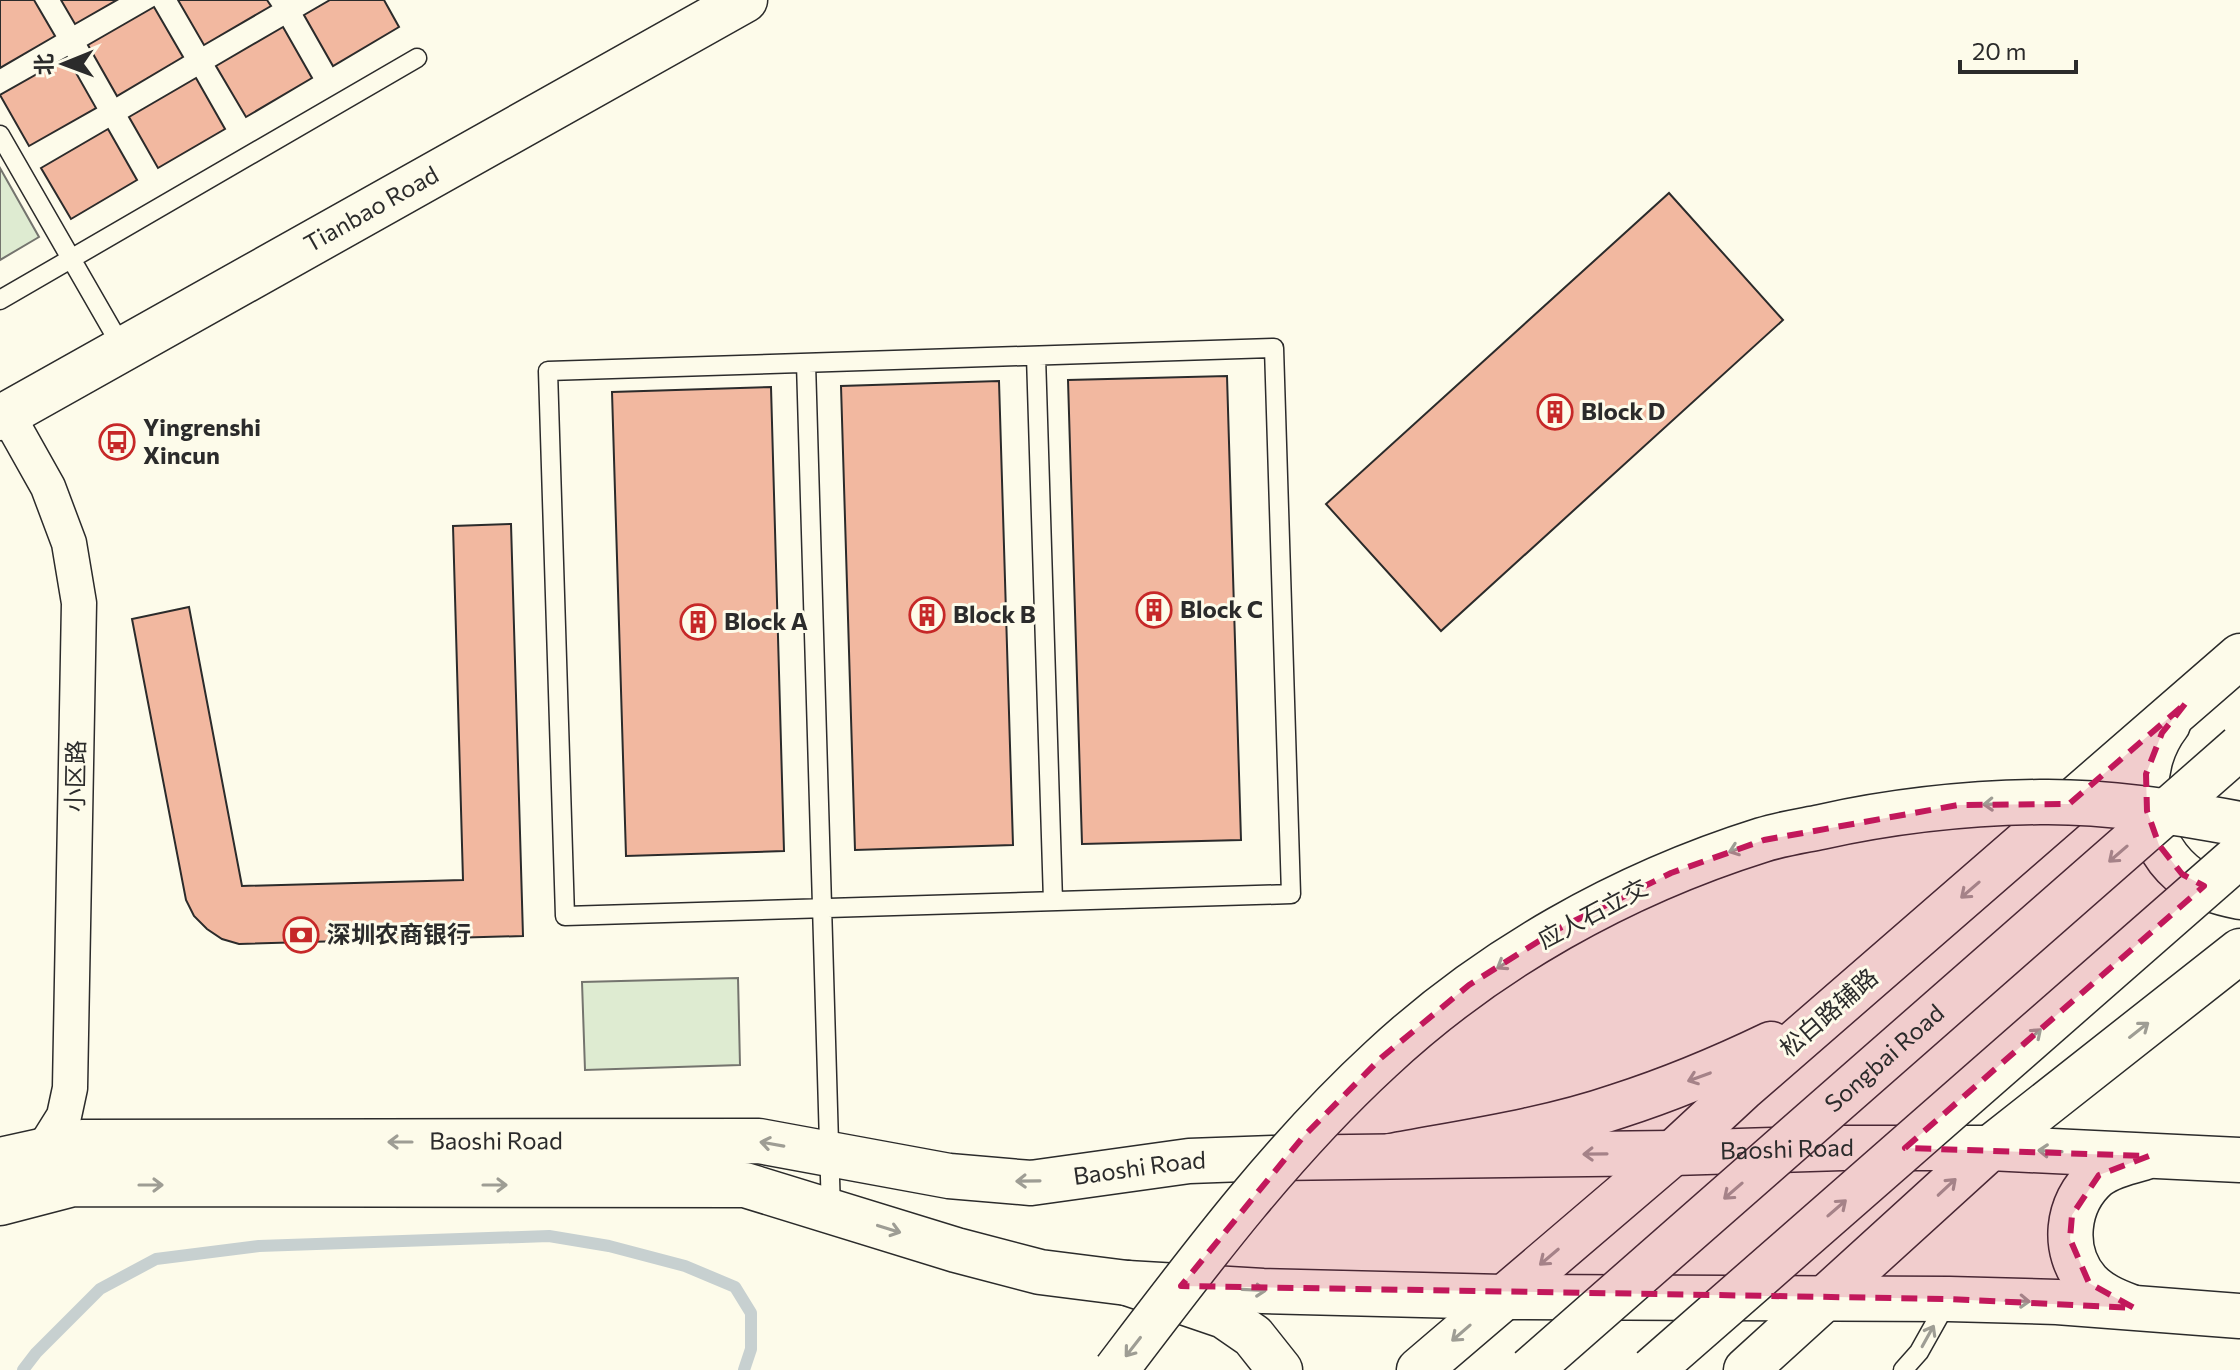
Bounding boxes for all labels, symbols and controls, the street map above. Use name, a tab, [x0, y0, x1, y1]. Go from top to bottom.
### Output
north arrow	[24, 24, 104, 104]
scale bar	[1960, 24, 2076, 74]
text: 20 m	[1972, 36, 2026, 65]
text: 北	[30, 53, 57, 76]
street label: Tianbao Road	[298, 159, 443, 258]
building icon: Block D	[1536, 393, 1574, 431]
place label: Block D	[1581, 396, 1665, 425]
place label: Yingrenshi Xincun	[143, 412, 261, 469]
bus stop icon: Yingrenshi Xincun	[98, 423, 136, 461]
building icon: Block C	[1135, 591, 1173, 629]
place label: Block C	[1180, 594, 1263, 623]
building icon: Block B	[908, 596, 946, 634]
place label: Block B	[953, 599, 1036, 628]
building icon: Block A	[679, 603, 717, 641]
place label: Block A	[724, 606, 808, 635]
street label: 小区路	[59, 740, 90, 812]
one-way arrow	[1982, 796, 2009, 811]
one-way arrow	[1728, 842, 1753, 856]
one-way arrow	[2109, 844, 2129, 862]
street label: 应人石立交	[1533, 872, 1652, 954]
one-way arrow	[1960, 881, 1980, 899]
bank icon: 深圳农商银行	[282, 916, 320, 954]
place label: 深圳农商银行	[327, 919, 471, 948]
one-way arrow	[1496, 954, 1519, 970]
street label: 松白路辅路	[1773, 962, 1883, 1062]
street label: Songbai Road	[1818, 998, 1949, 1118]
one-way arrow	[2128, 1022, 2149, 1039]
one-way arrow	[2022, 1028, 2042, 1046]
one-way arrow	[1687, 1071, 1712, 1085]
street label: Baoshi Road	[429, 1125, 563, 1154]
street label: Baoshi Road	[1720, 1132, 1854, 1165]
one-way arrow	[387, 1134, 414, 1150]
one-way arrow	[759, 1135, 785, 1150]
street label: Baoshi Road	[1071, 1144, 1206, 1190]
one-way arrow	[2037, 1144, 2064, 1159]
one-way arrow	[1582, 1146, 1609, 1162]
one-way arrow	[1016, 1173, 1042, 1189]
one-way arrow	[137, 1177, 164, 1193]
one-way arrow	[481, 1177, 508, 1193]
one-way arrow	[1937, 1178, 1957, 1197]
one-way arrow	[1724, 1182, 1744, 1200]
one-way arrow	[1826, 1199, 1846, 1217]
one-way arrow	[875, 1222, 901, 1237]
one-way arrow	[1539, 1248, 1560, 1266]
one-way arrow	[1240, 1283, 1267, 1298]
one-way arrow	[2004, 1294, 2031, 1309]
one-way arrow	[1451, 1324, 1471, 1342]
one-way arrow	[1920, 1325, 1936, 1348]
one-way arrow	[1125, 1336, 1142, 1357]

